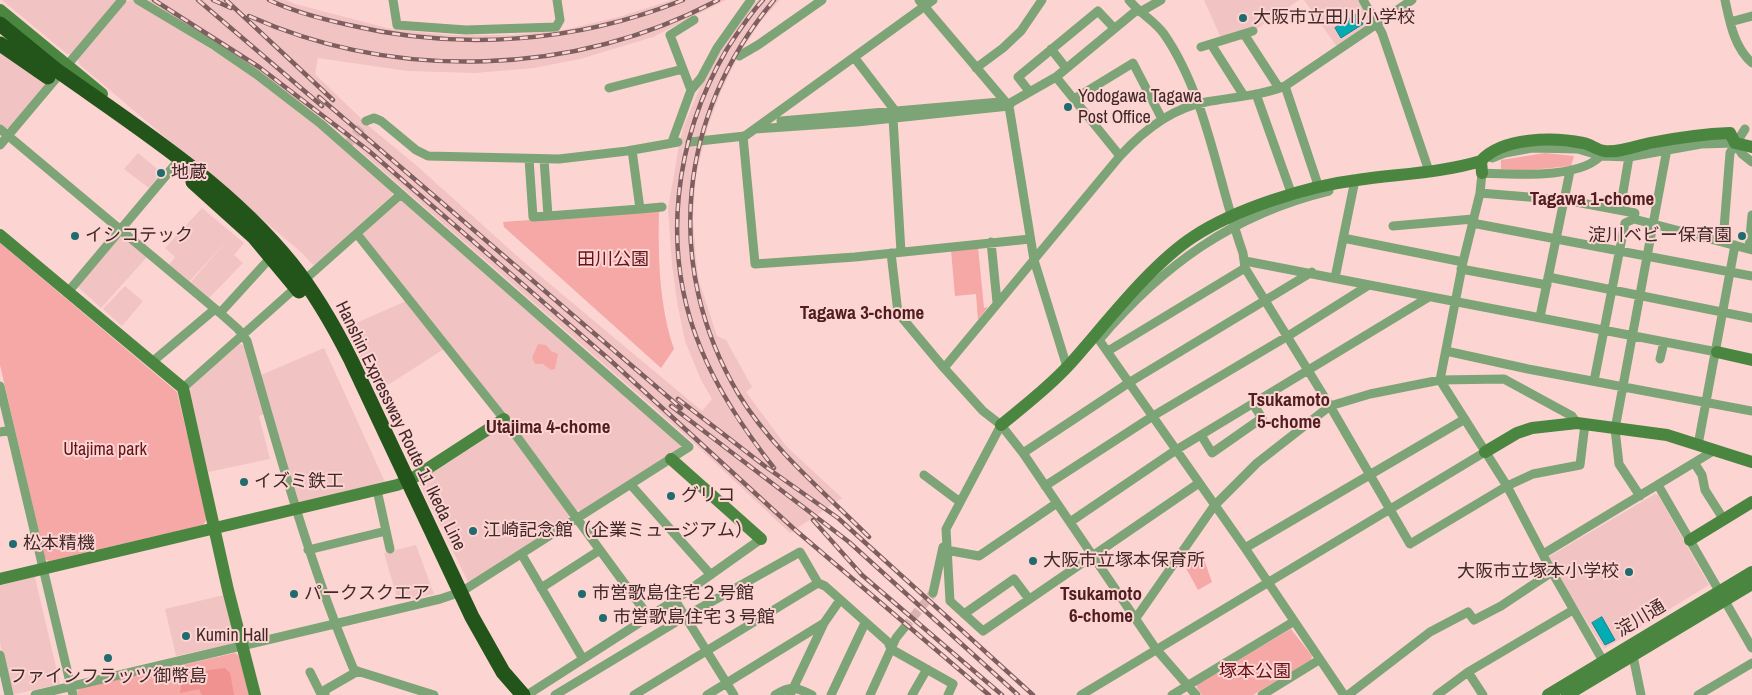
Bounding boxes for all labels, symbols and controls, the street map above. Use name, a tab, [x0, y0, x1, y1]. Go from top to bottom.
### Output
place label: 大阪市立田川小学校	[1253, 7, 1415, 29]
marker: 大阪市立田川小学校	[1237, 12, 1249, 24]
place label: Yodogawa Tagawa Post Office	[1078, 86, 1202, 128]
marker: Yodogawa Tagawa Post Office	[1062, 101, 1074, 113]
place label: 地蔵	[171, 162, 207, 184]
marker: 地蔵	[155, 167, 167, 179]
district label: Tagawa 1-chome	[1530, 189, 1654, 211]
place label: イシコテック	[85, 225, 193, 247]
place label: 淀川ベビー保育園	[1588, 225, 1732, 247]
marker: イシコテック	[69, 230, 81, 242]
marker: 淀川ベビー保育園	[1736, 230, 1748, 242]
park label: 田川公園	[577, 249, 649, 271]
street label: Hanshin Expressway Route 11 Ikeda Line	[330, 298, 470, 554]
district label: Tagawa 3-chome	[800, 303, 924, 325]
district label: Tsukamoto 5-chome	[1248, 390, 1330, 434]
district label: Utajima 4-chome	[486, 417, 610, 439]
park label: Utajima park	[63, 439, 147, 461]
place label: イズミ鉄工	[254, 471, 344, 493]
marker: イズミ鉄工	[238, 476, 250, 488]
place label: グリコ	[681, 485, 735, 507]
marker: グリコ	[665, 490, 677, 502]
place label: 江崎記念館（企業ミュージアム）	[483, 520, 753, 542]
marker: 江崎記念館（企業ミュージアム）	[467, 525, 479, 537]
place label: 松本精機	[23, 533, 95, 555]
marker: 松本精機	[7, 538, 19, 550]
place label: 大阪市立塚本保育所	[1043, 550, 1205, 572]
marker: 大阪市立塚本保育所	[1027, 555, 1039, 567]
place label: 大阪市立塚本小学校	[1457, 561, 1619, 583]
marker: 大阪市立塚本小学校	[1623, 566, 1635, 578]
place label: パークスクエア	[304, 583, 430, 605]
place label: 市営歌島住宅２号館	[592, 583, 754, 605]
district label: Tsukamoto 6-chome	[1060, 584, 1142, 628]
marker: パークスクエア	[288, 588, 300, 600]
marker: 市営歌島住宅２号館	[576, 588, 588, 600]
street label: 淀川通	[1612, 596, 1670, 642]
place label: 市営歌島住宅３号館	[613, 607, 775, 629]
marker: 市営歌島住宅３号館	[597, 612, 609, 624]
place label: Kumin Hall	[196, 625, 268, 647]
marker: Kumin Hall	[180, 630, 192, 642]
marker: ファインフラッツ御幣島	[102, 652, 114, 664]
park label: 塚本公園	[1219, 661, 1291, 683]
place label: ファインフラッツ御幣島	[9, 666, 207, 688]

